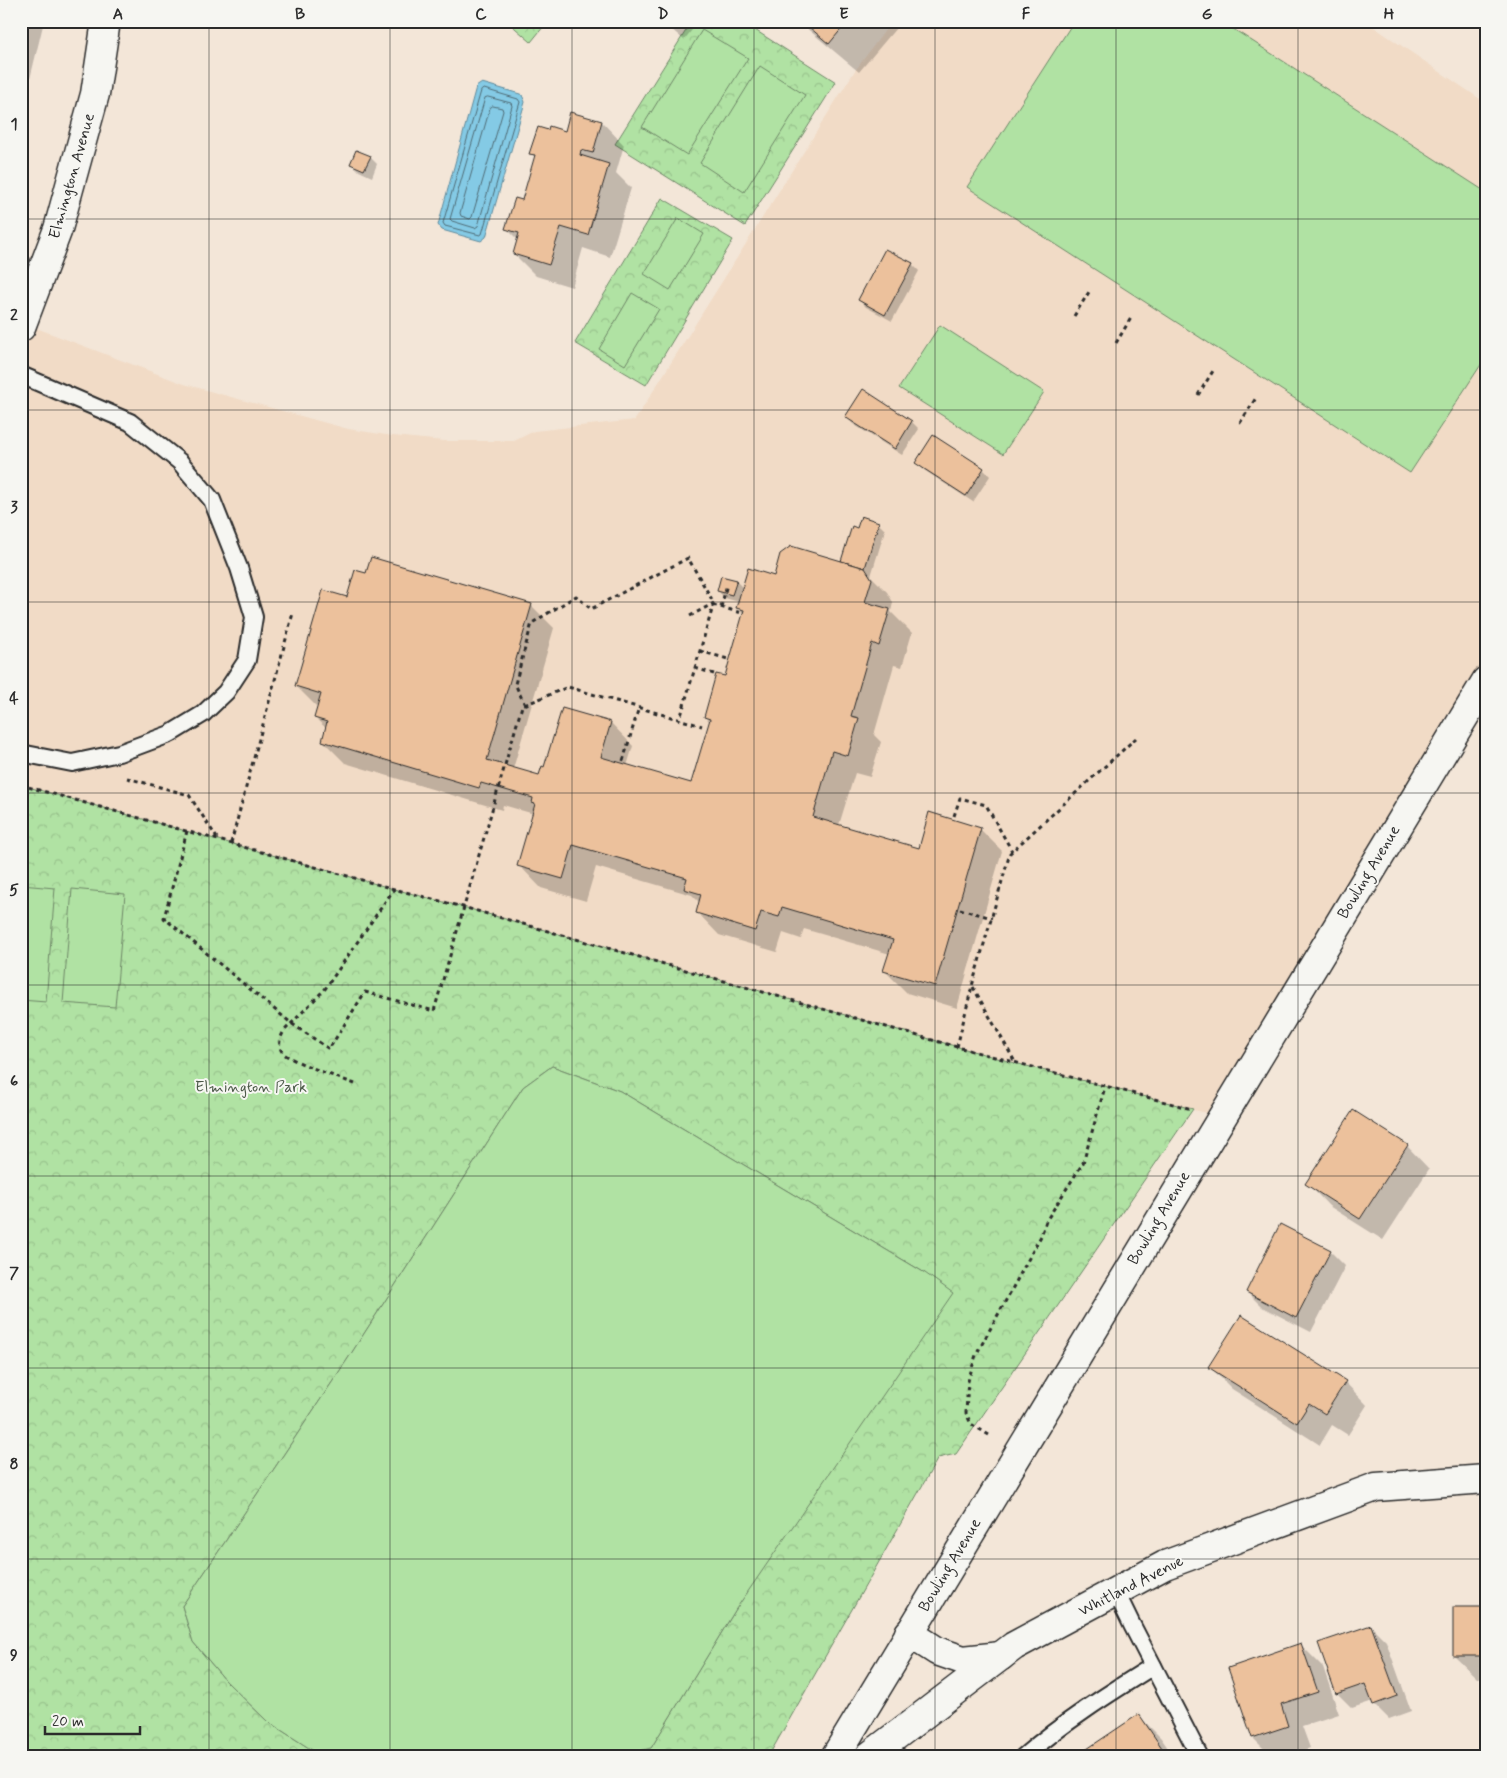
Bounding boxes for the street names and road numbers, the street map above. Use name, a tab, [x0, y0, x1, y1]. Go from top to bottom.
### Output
street label: Elmington Avenue	[44, 110, 100, 241]
street label: Bowling Avenue	[1333, 821, 1406, 923]
street label: Bowling Avenue	[1123, 1167, 1196, 1269]
street label: Bowling Avenue	[914, 1514, 987, 1616]
street label: Whitland Avenue	[1075, 1550, 1188, 1622]

